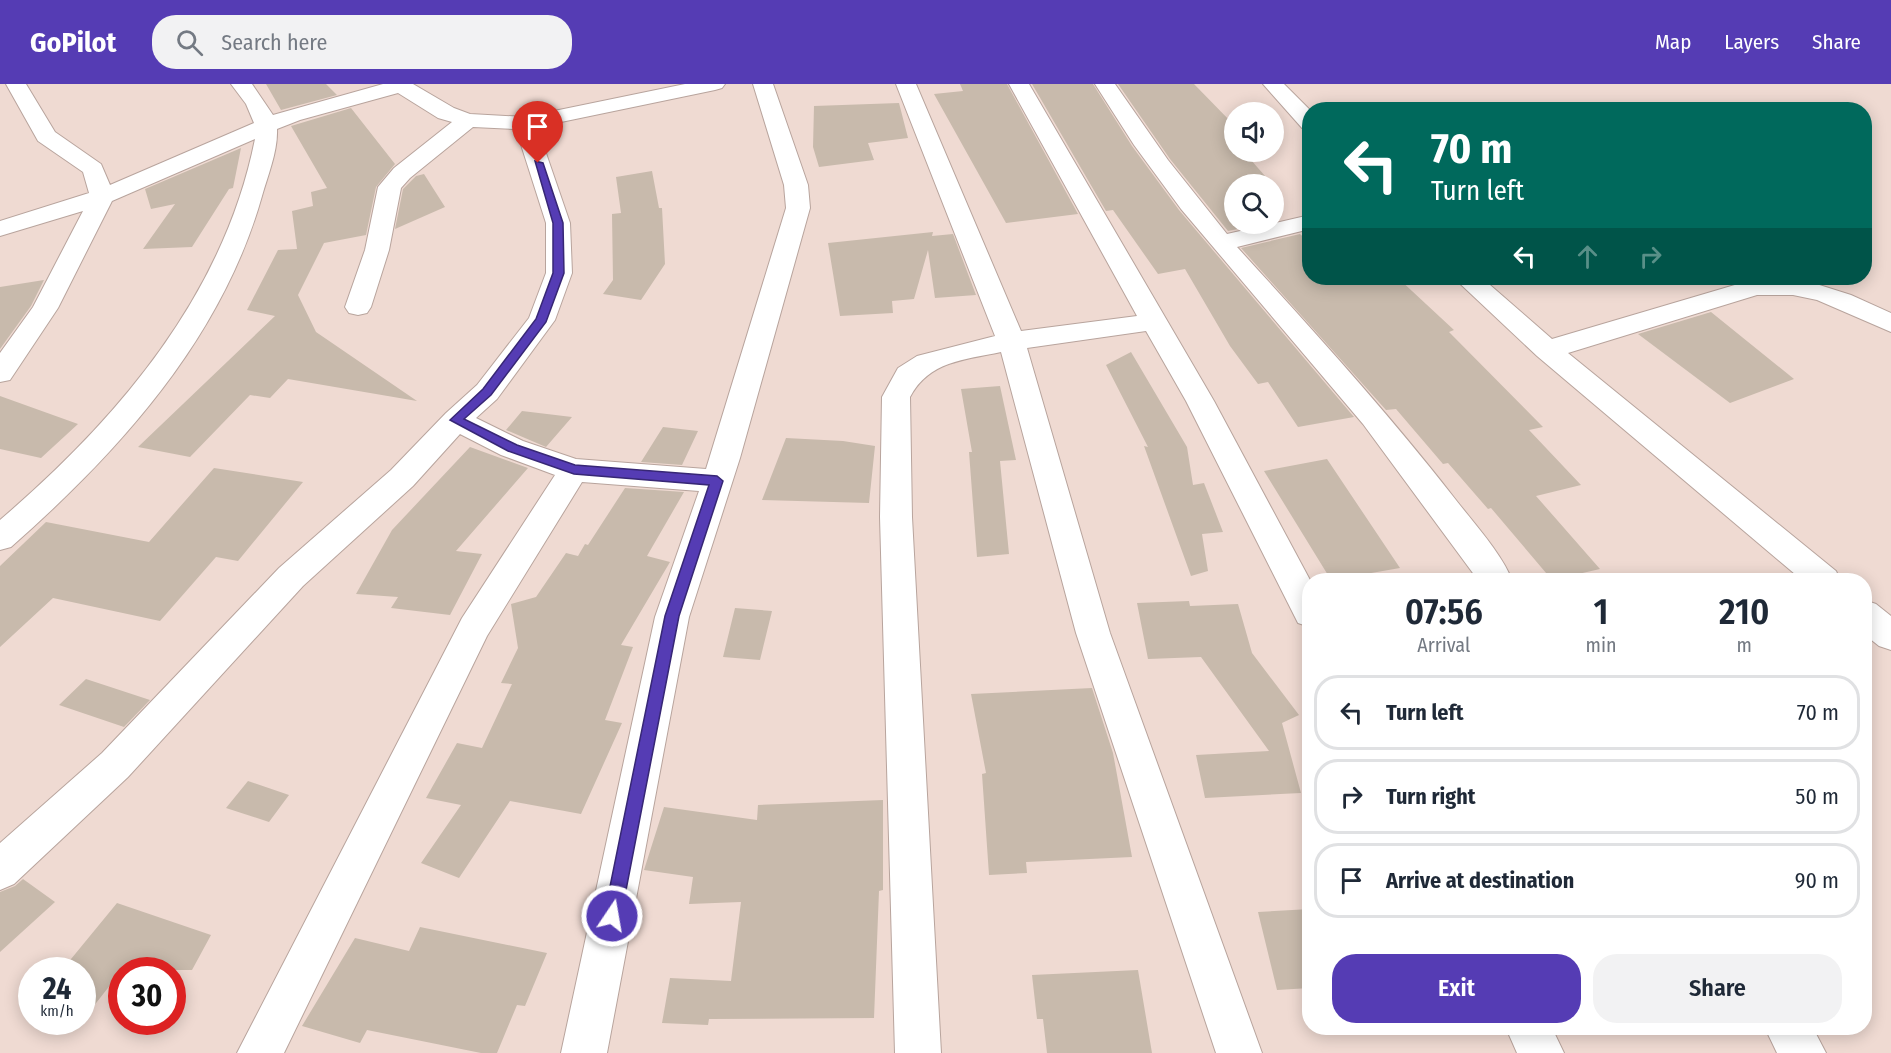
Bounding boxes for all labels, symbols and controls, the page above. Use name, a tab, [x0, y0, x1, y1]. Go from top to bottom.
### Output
search box	[152, 15, 572, 69]
text: GoPilot	[30, 26, 116, 59]
icon: search	[173, 26, 206, 59]
text: Search here	[221, 29, 327, 56]
text: Map	[1655, 29, 1691, 55]
text: Layers	[1724, 29, 1779, 55]
text: Share	[1812, 29, 1861, 55]
pin	[512, 101, 563, 163]
map controls	[1224, 102, 1284, 234]
button: sound	[1224, 102, 1284, 162]
icon: arrive	[521, 110, 554, 143]
text: 70 m	[1431, 124, 1512, 174]
icon: left	[1332, 126, 1410, 204]
button: search	[1224, 174, 1284, 234]
text: Turn left	[1431, 175, 1524, 207]
icon: left	[1508, 240, 1541, 273]
icon: ahead	[1571, 240, 1604, 273]
icon: right	[1634, 240, 1667, 273]
text: 07:56	[1405, 590, 1483, 634]
text: 1	[1594, 590, 1608, 634]
text: 210	[1719, 590, 1769, 634]
text: Arrival	[1417, 633, 1470, 657]
text: min	[1586, 633, 1616, 657]
text: m	[1737, 633, 1752, 657]
icon: left	[1335, 696, 1368, 729]
text: Turn left	[1386, 699, 1464, 726]
text: 70 m	[1797, 699, 1839, 726]
icon: right	[1335, 780, 1368, 813]
text: Turn right	[1386, 783, 1475, 810]
text: 50 m	[1795, 783, 1839, 810]
icon: arrive	[1335, 864, 1368, 897]
text: Arrive at destination	[1386, 867, 1574, 894]
text: 90 m	[1795, 867, 1839, 894]
position arrow	[580, 884, 644, 948]
button: Exit	[1332, 954, 1581, 1023]
button: Share	[1593, 954, 1842, 1023]
speed limit sign: 30	[108, 957, 186, 1035]
text: 24	[43, 971, 71, 1007]
text: km/h	[40, 1002, 74, 1020]

